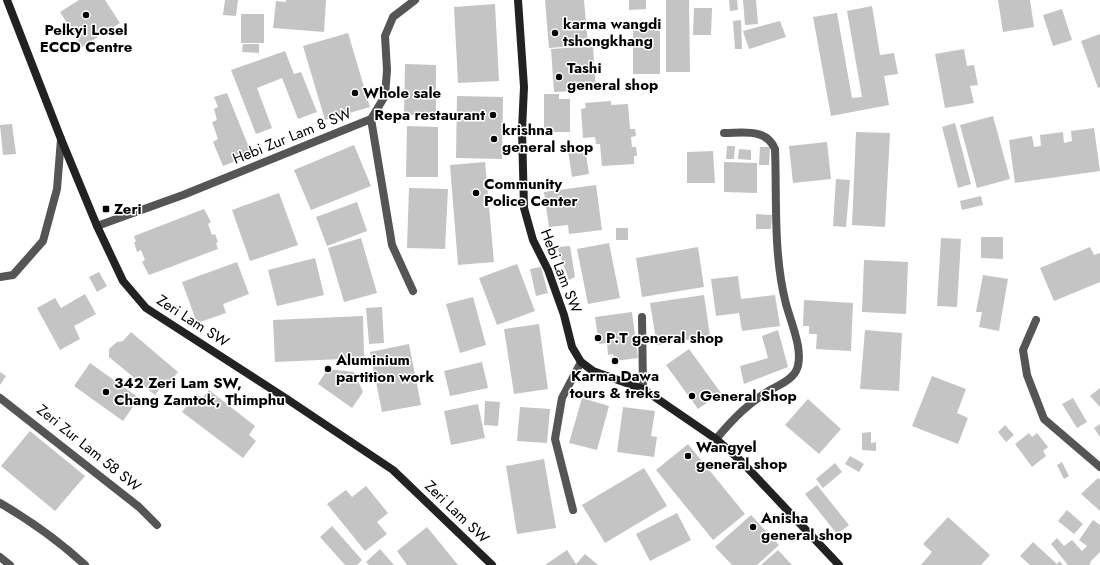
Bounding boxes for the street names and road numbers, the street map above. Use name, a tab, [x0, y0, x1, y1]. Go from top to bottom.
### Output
street label: Hebi Zur Lam 8 SW	[229, 102, 355, 170]
street label: Hebi Lam SW	[535, 226, 587, 316]
street label: Zeri Lam SW	[153, 289, 234, 353]
street label: Zeri Zur Lam 58 SW	[32, 399, 146, 497]
street label: Zeri Lam SW	[420, 476, 494, 549]

